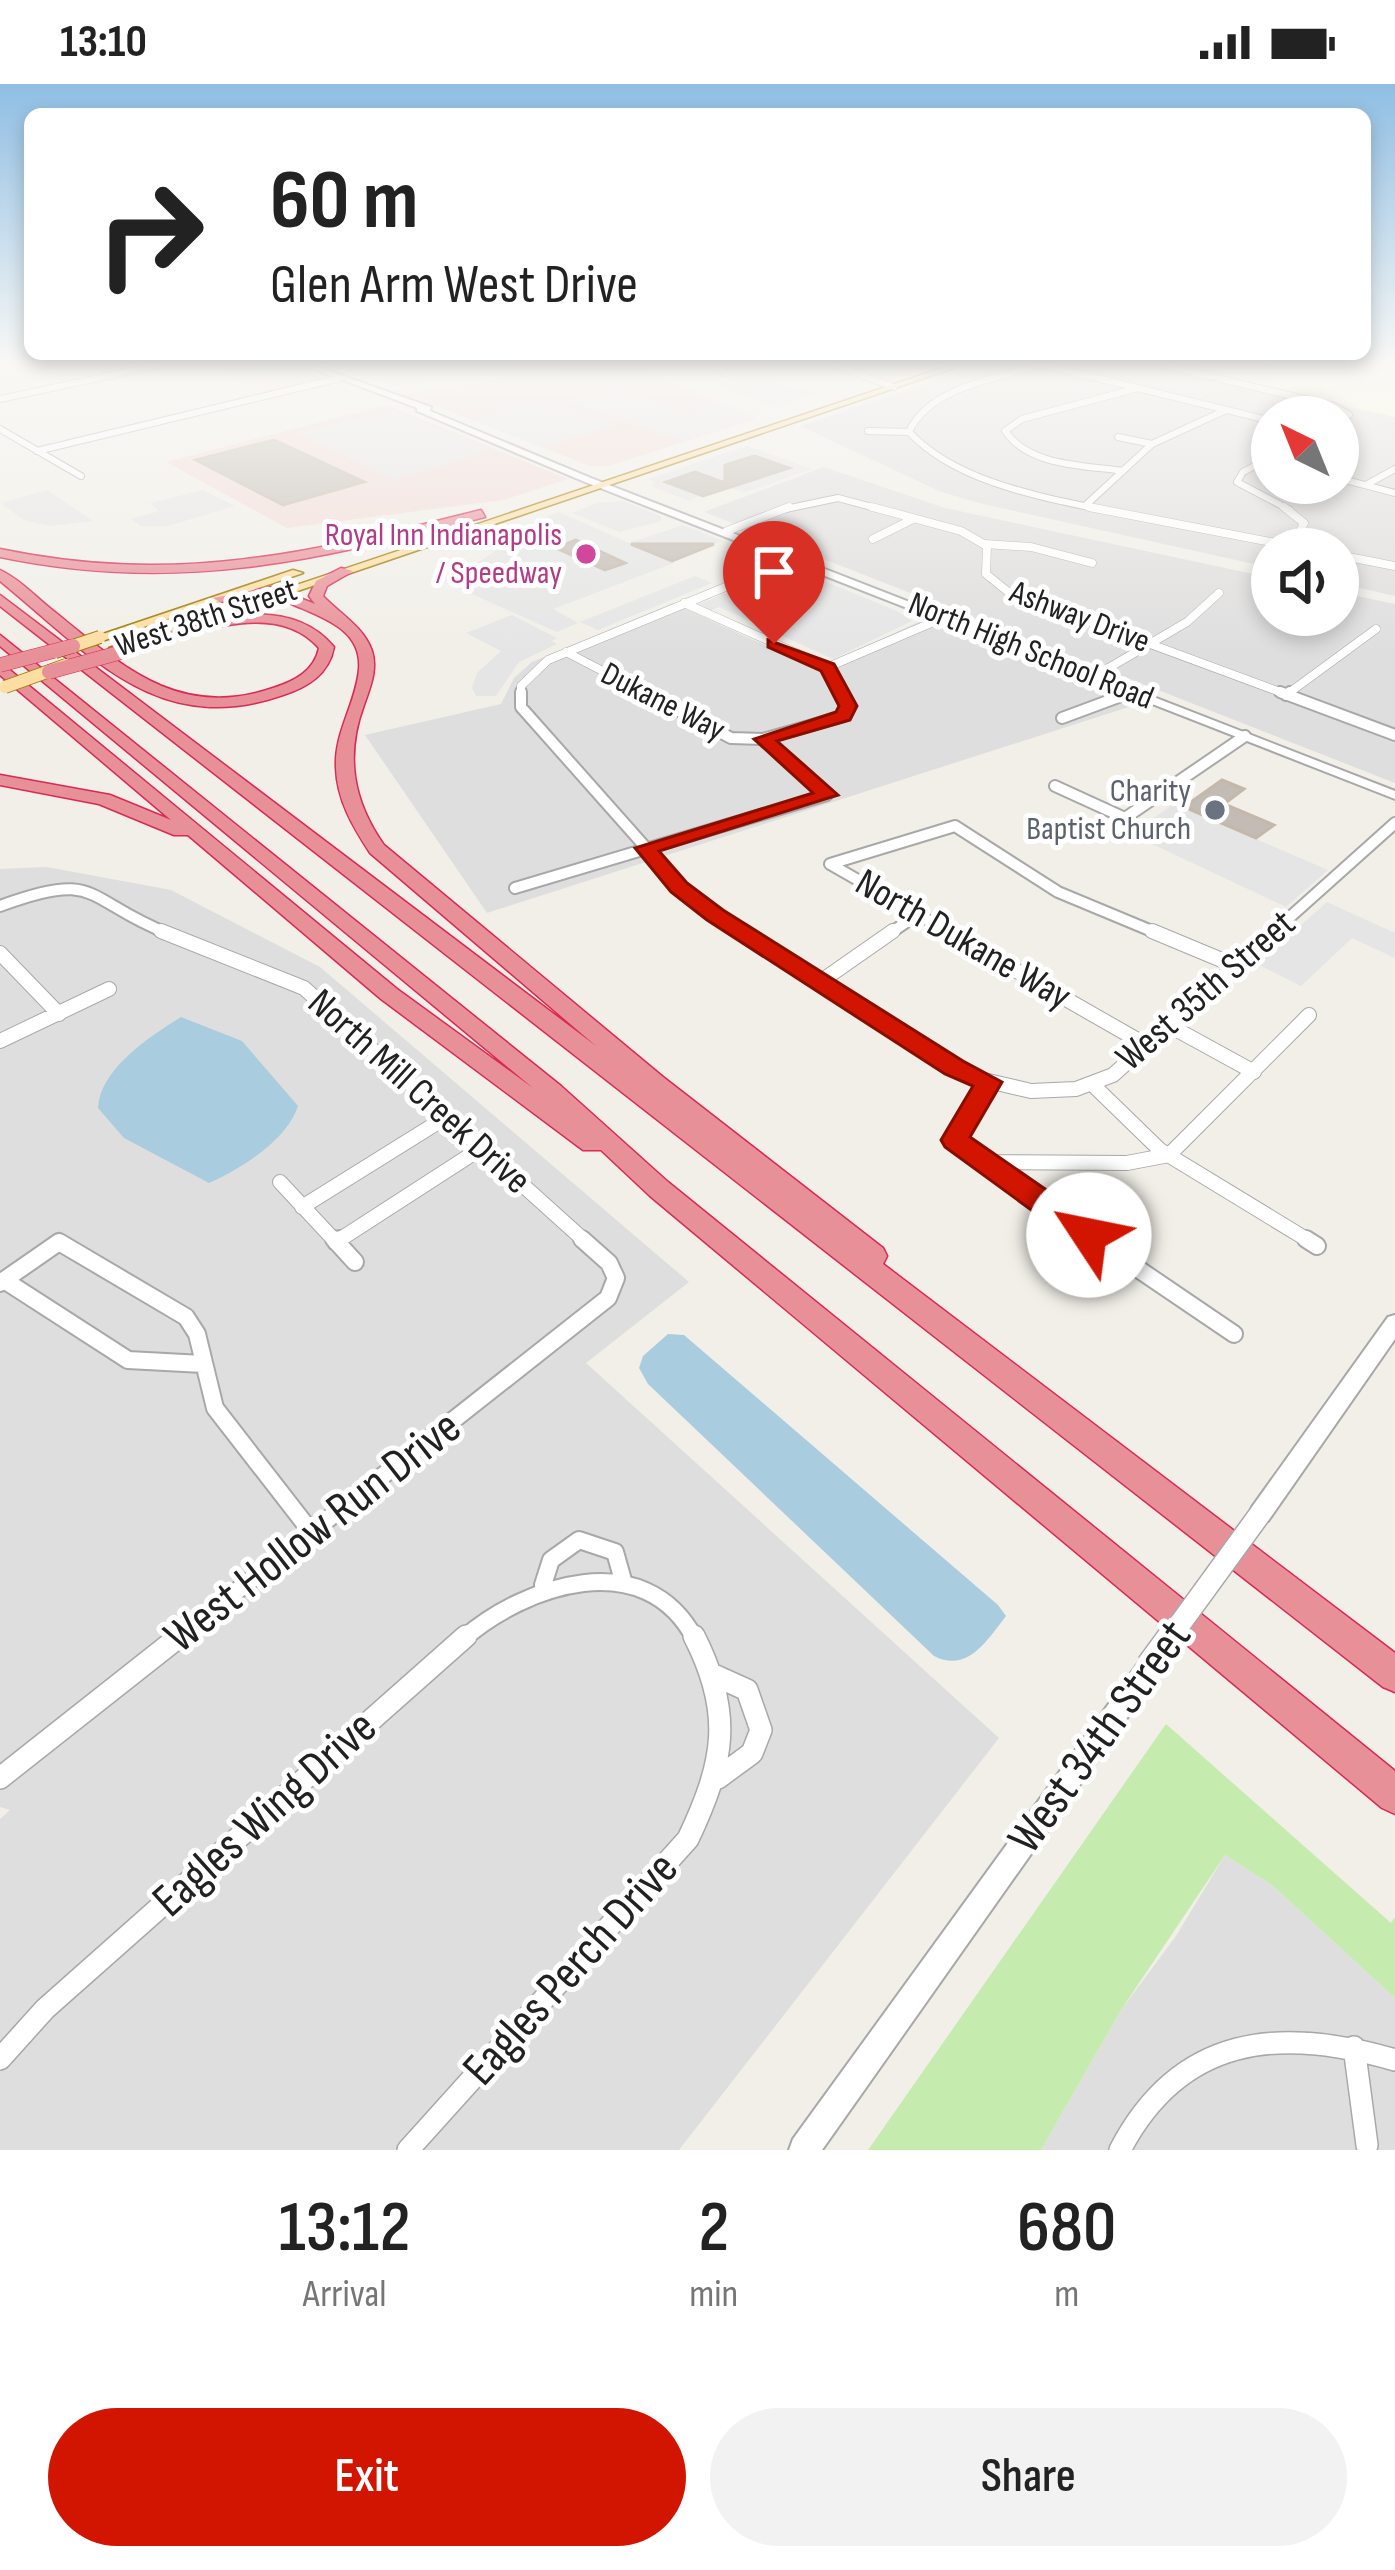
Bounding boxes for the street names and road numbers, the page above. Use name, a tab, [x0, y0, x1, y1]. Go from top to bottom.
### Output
street label: West 38th Street	[110, 570, 302, 666]
street label: Ashway Drive	[1004, 572, 1155, 662]
street label: North High School Road	[903, 584, 1159, 718]
street label: Dukane Way	[594, 654, 732, 750]
street label: North Dukane Way	[847, 859, 1079, 1021]
street label: West 35th Street	[1107, 901, 1305, 1081]
street label: North Mill Creek Drive	[298, 980, 540, 1204]
street label: West Hollow Run Drive	[154, 1399, 472, 1665]
street label: West 34th Street	[997, 1610, 1203, 1864]
street label: Eagles Wing Drive	[141, 1699, 389, 1929]
street label: Eagles Perch Drive	[452, 1841, 690, 2097]

